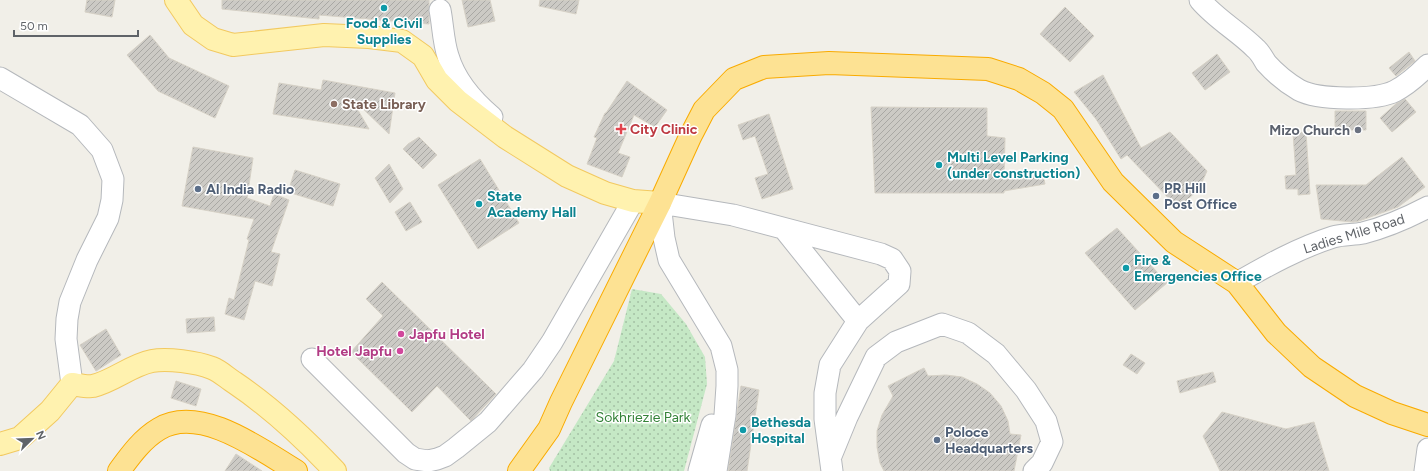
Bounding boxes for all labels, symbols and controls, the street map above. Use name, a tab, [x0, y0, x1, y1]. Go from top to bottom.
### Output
marker: Food & Civil Supplies	[379, 3, 389, 13]
scale bar	[14, 12, 138, 38]
place label: Food & Civil Supplies	[346, 15, 422, 48]
text: 50 m	[20, 19, 48, 33]
place label: State Library	[342, 96, 427, 113]
marker: State Library	[329, 99, 339, 109]
place label: City Clinic	[630, 121, 698, 138]
place label: Mizo Church	[1269, 122, 1350, 139]
marker: City Clinic	[615, 123, 627, 135]
marker: Mizo Church	[1353, 125, 1363, 135]
place label: Multi Level Parking (under construction)	[947, 149, 1080, 182]
marker: Multi Level Parking (under construction)	[934, 160, 944, 170]
place label: PR Hill Post Office	[1164, 180, 1237, 213]
place label: Al India Radio	[206, 181, 294, 198]
marker: Al India Radio	[193, 184, 203, 194]
place label: State Academy Hall	[487, 188, 576, 221]
marker: PR Hill Post Office	[1151, 191, 1161, 201]
marker: State Academy Hall	[474, 199, 484, 209]
street label: Ladies Mile Road	[1301, 211, 1407, 257]
place label: Fire & Emergencies Office	[1134, 252, 1262, 285]
marker: Fire & Emergencies Office	[1121, 263, 1131, 273]
place label: Japfu Hotel	[409, 326, 485, 343]
marker: Japfu Hotel	[396, 329, 406, 339]
place label: Hotel Japfu	[316, 343, 392, 360]
marker: Hotel Japfu	[395, 346, 405, 356]
park label: Sokhriezie Park	[596, 409, 691, 426]
place label: Bethesda Hospital	[751, 414, 811, 447]
north arrow	[12, 419, 52, 459]
place label: Poloce Headquarters	[945, 424, 1034, 457]
marker: Bethesda Hospital	[738, 425, 748, 435]
text: N	[33, 429, 48, 442]
marker: Poloce Headquarters	[932, 435, 942, 445]

